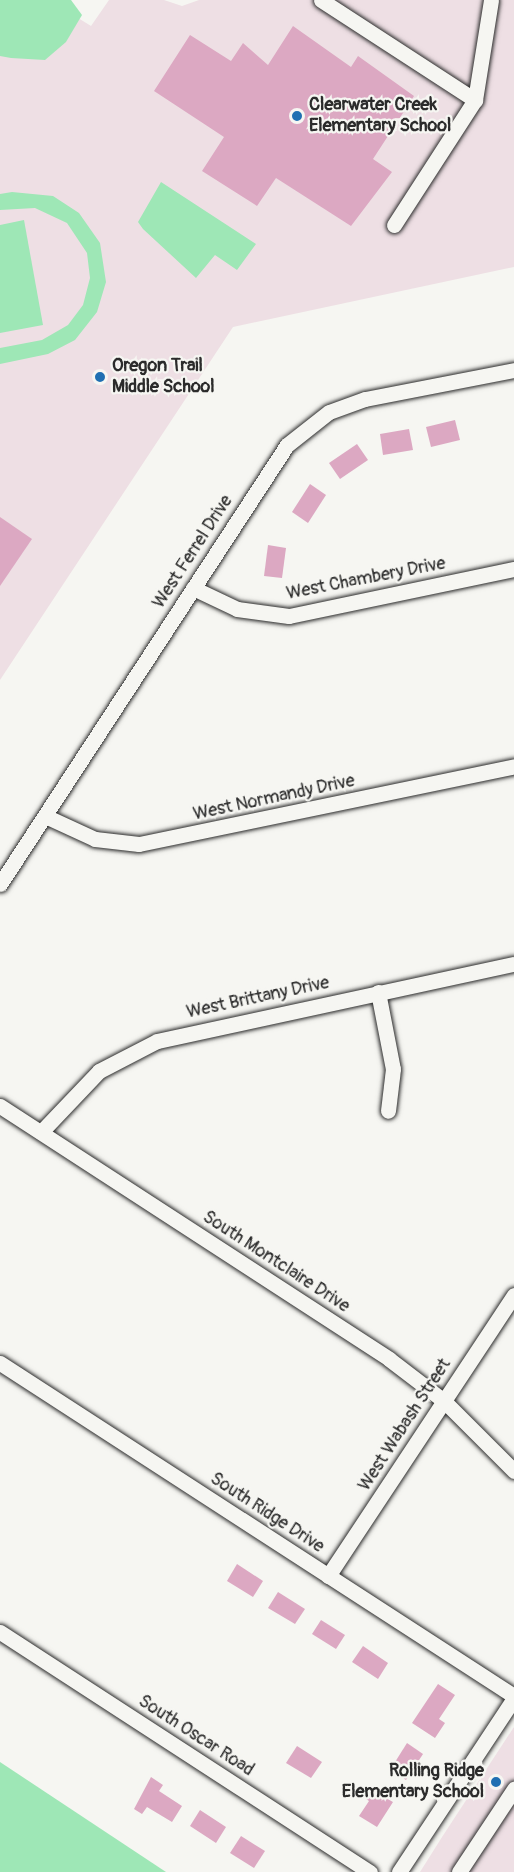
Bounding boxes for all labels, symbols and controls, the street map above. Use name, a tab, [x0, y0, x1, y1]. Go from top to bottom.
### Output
place label: Clearwater Creek Elementary School	[309, 95, 451, 138]
marker: Clearwater Creek Elementary School	[290, 109, 304, 123]
place label: Oregon Trail Middle School	[112, 356, 215, 398]
marker: Oregon Trail Middle School	[93, 370, 107, 384]
street label: West Ferrel Drive	[148, 491, 238, 613]
street label: West Chambery Drive	[285, 553, 447, 605]
street label: West Normandy Drive	[191, 770, 357, 826]
street label: West Brittany Drive	[185, 972, 331, 1024]
street label: South Montclaire Drive	[198, 1206, 354, 1318]
street label: West Wabash Street	[354, 1355, 456, 1495]
street label: South Ridge Drive	[206, 1468, 328, 1558]
street label: South Oscar Road	[134, 1691, 258, 1781]
place label: Rolling Ridge Elementary School	[342, 1761, 484, 1804]
marker: Rolling Ridge Elementary School	[489, 1775, 503, 1789]

